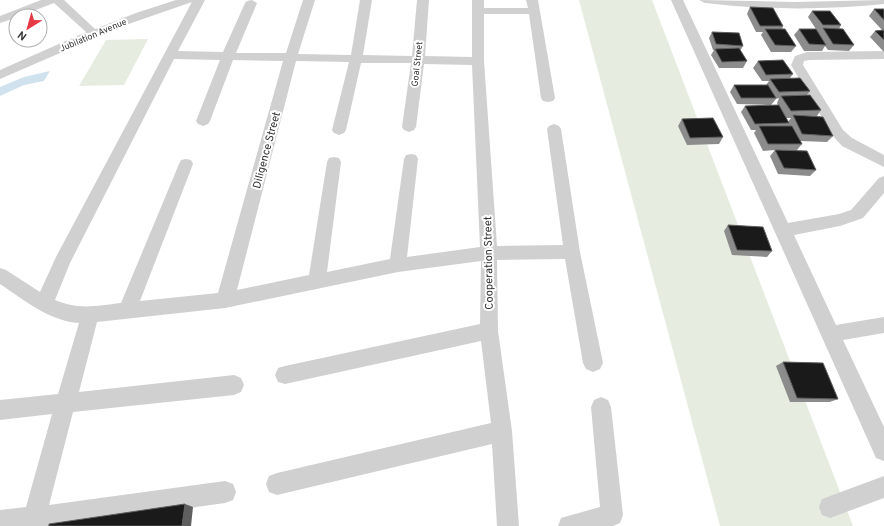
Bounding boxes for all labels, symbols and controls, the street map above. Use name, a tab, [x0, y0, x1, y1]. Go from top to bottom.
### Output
north arrow	[8, 8, 48, 48]
street label: Jubilation Avenue	[58, 16, 128, 55]
text: N	[15, 27, 30, 43]
street label: Goal Street	[410, 41, 425, 87]
street label: Diligence Street	[250, 110, 284, 190]
street label: Cooperation Street	[481, 216, 497, 310]

